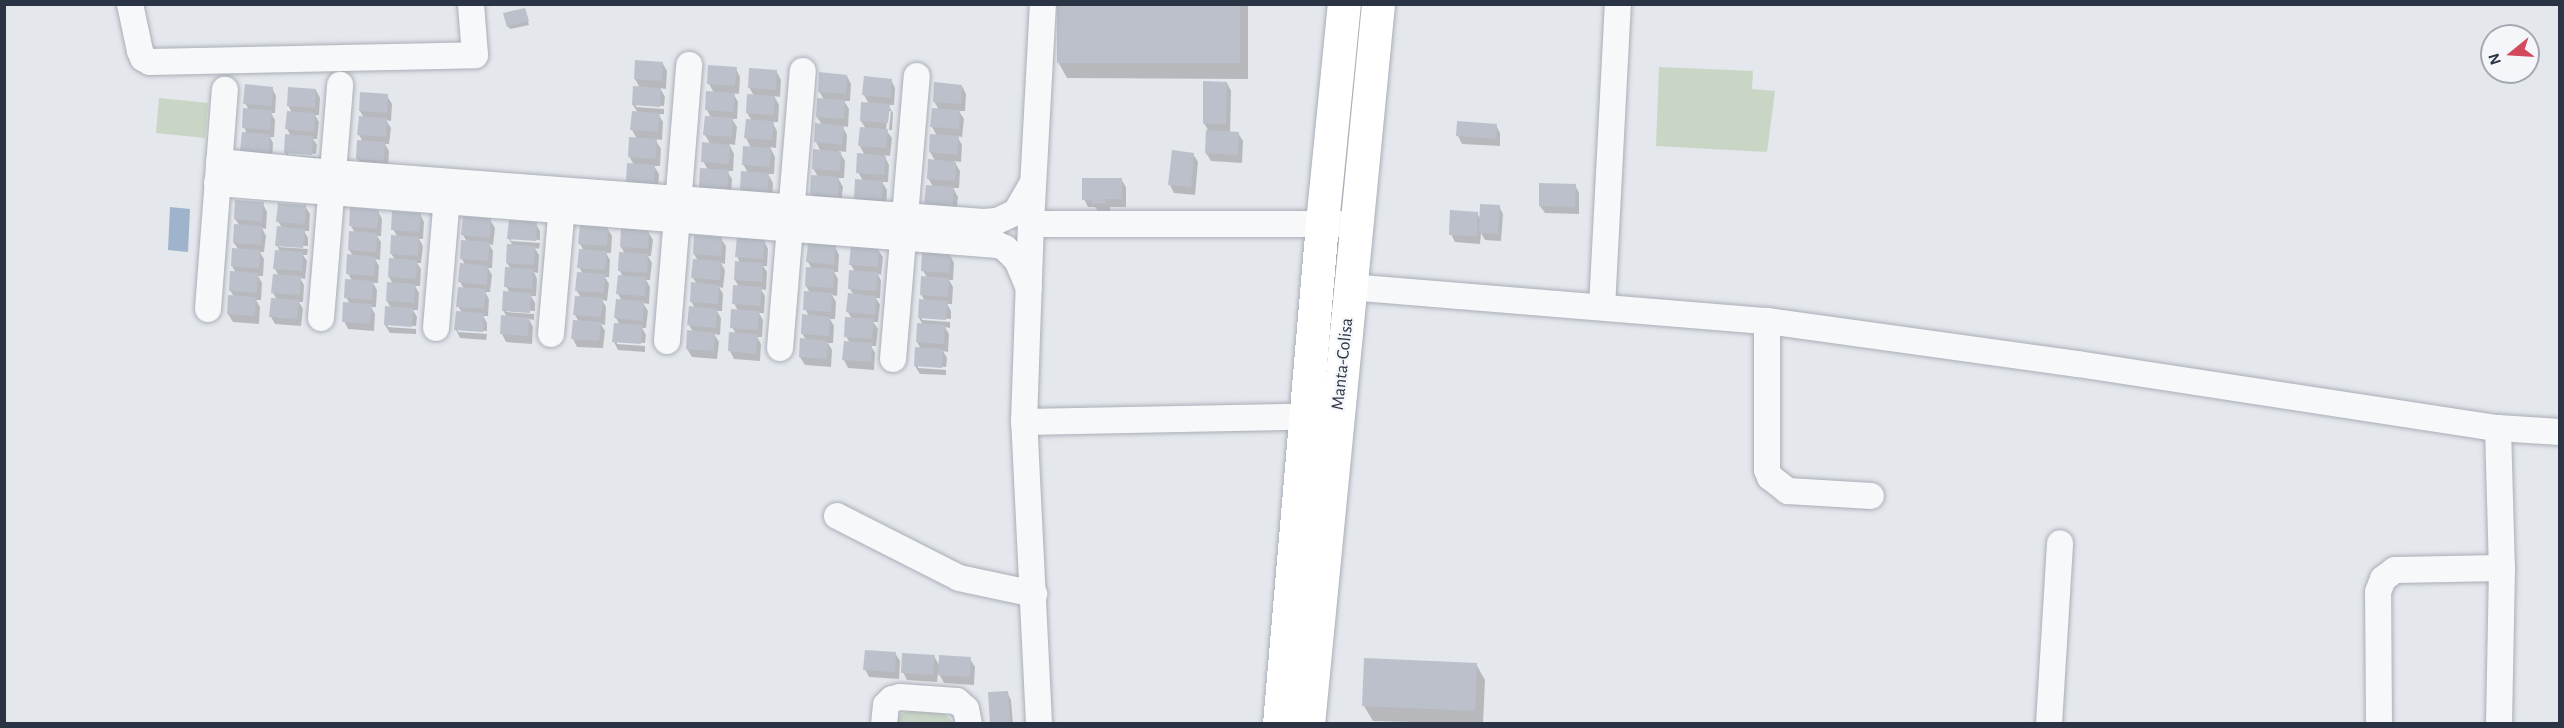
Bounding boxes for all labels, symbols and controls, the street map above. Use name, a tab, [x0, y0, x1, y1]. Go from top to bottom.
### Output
north arrow	[2480, 24, 2540, 84]
text: N	[2485, 51, 2504, 67]
street label: Manta-Colisa	[1327, 317, 1359, 411]

